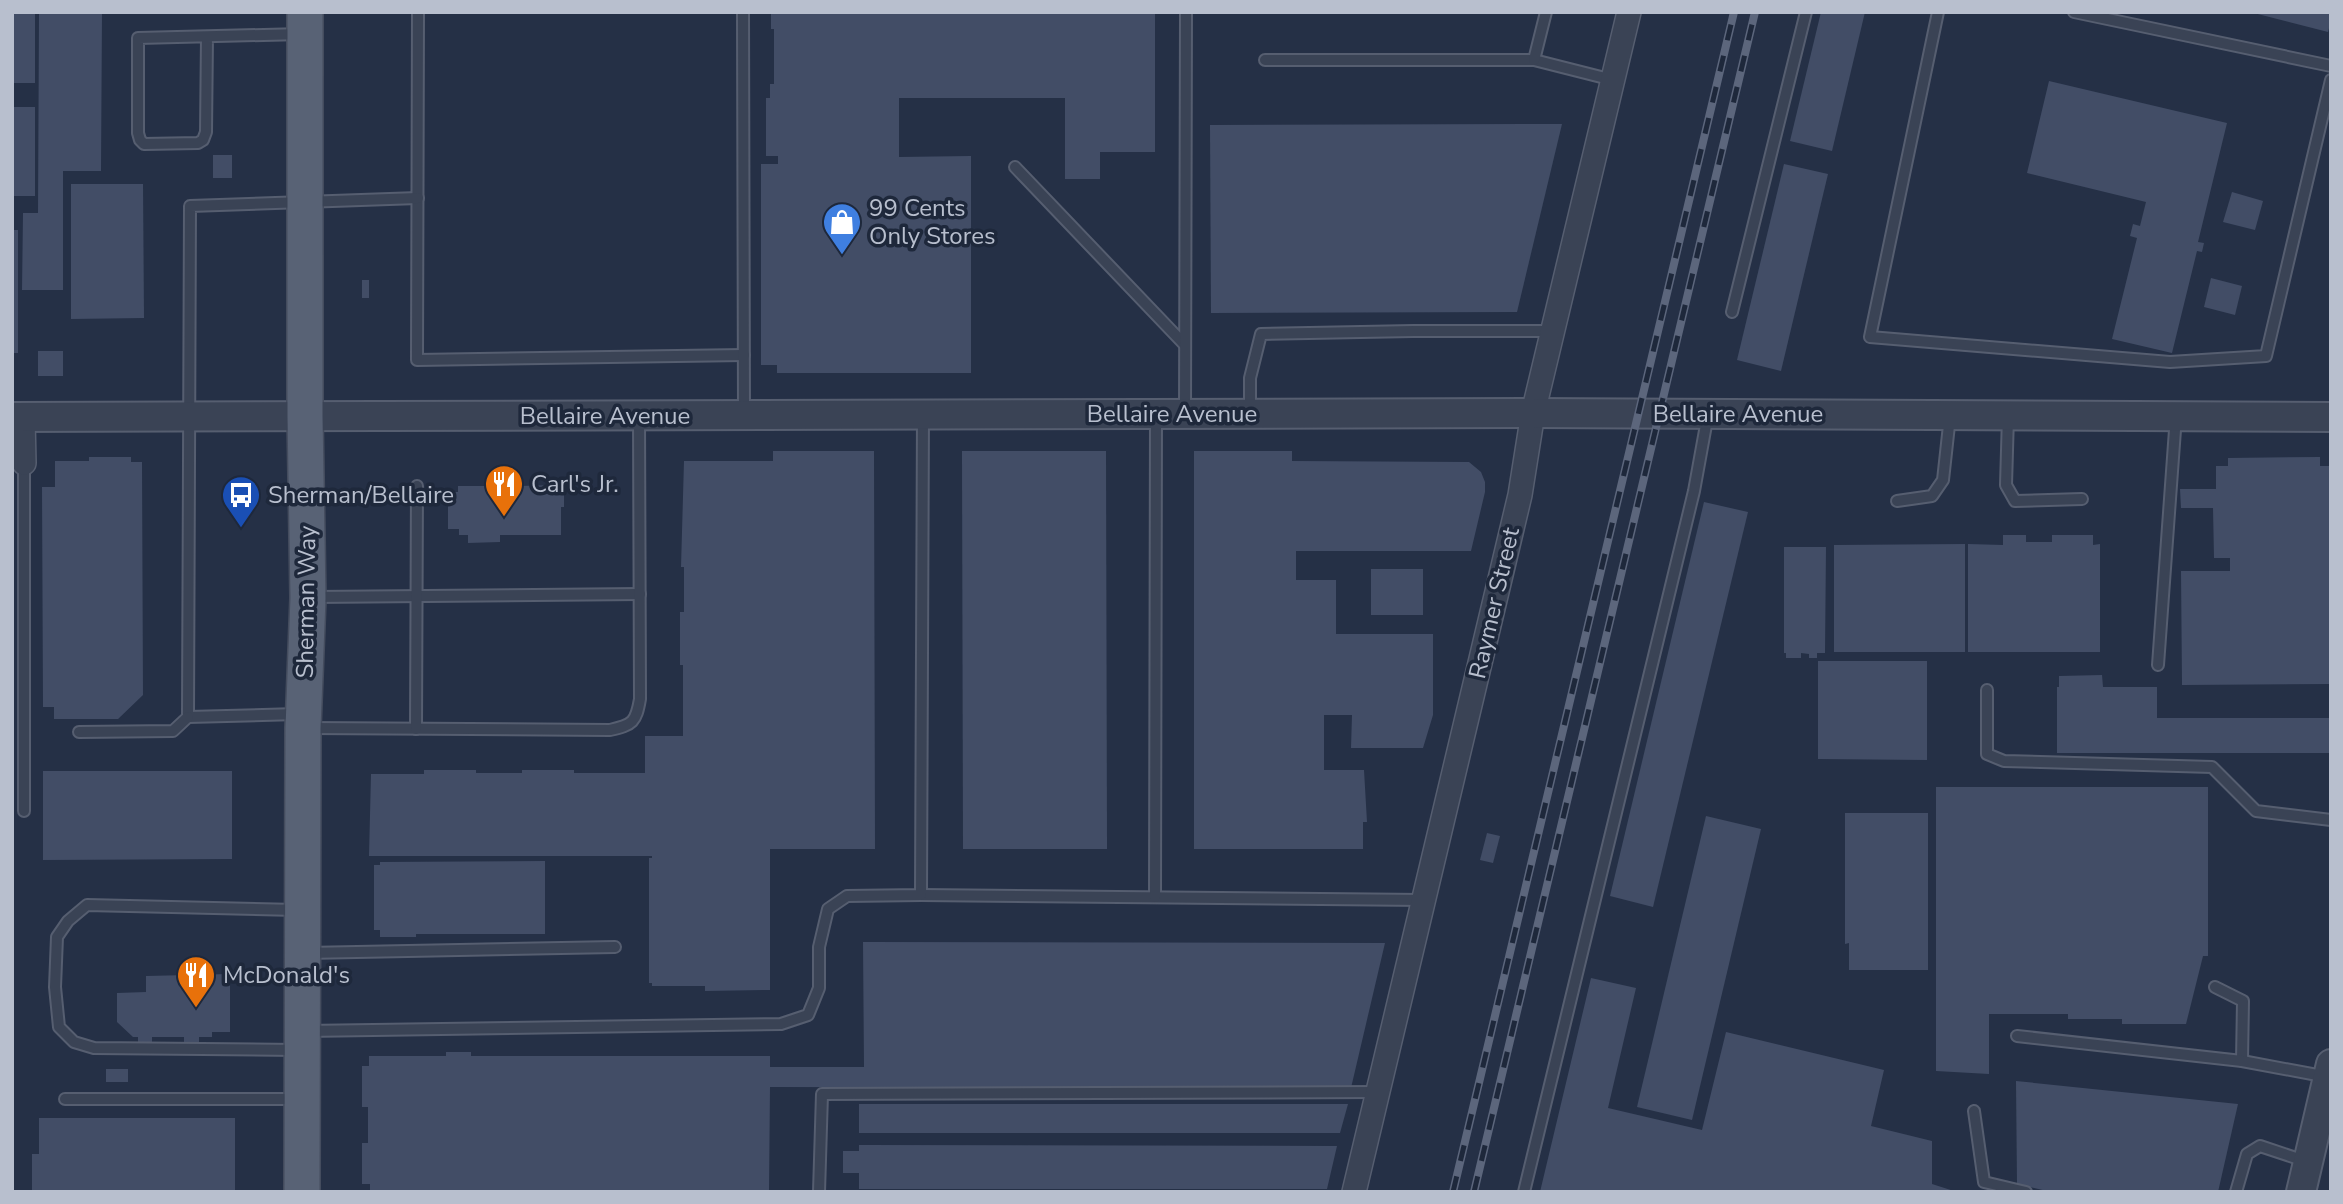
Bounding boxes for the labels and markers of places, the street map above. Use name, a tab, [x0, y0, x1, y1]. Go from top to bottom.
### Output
place label: 99 Cents Only Stores	[869, 192, 995, 252]
shop icon: 99 Cents Only Stores	[821, 201, 863, 256]
restaurant icon: Carl's Jr.	[483, 463, 525, 518]
place label: Carl's Jr.	[531, 468, 619, 500]
bus stop icon: Sherman/Bellaire	[220, 474, 262, 529]
place label: Sherman/Bellaire	[268, 479, 454, 511]
restaurant icon: McDonald's	[175, 954, 217, 1009]
place label: McDonald's	[223, 959, 350, 991]

